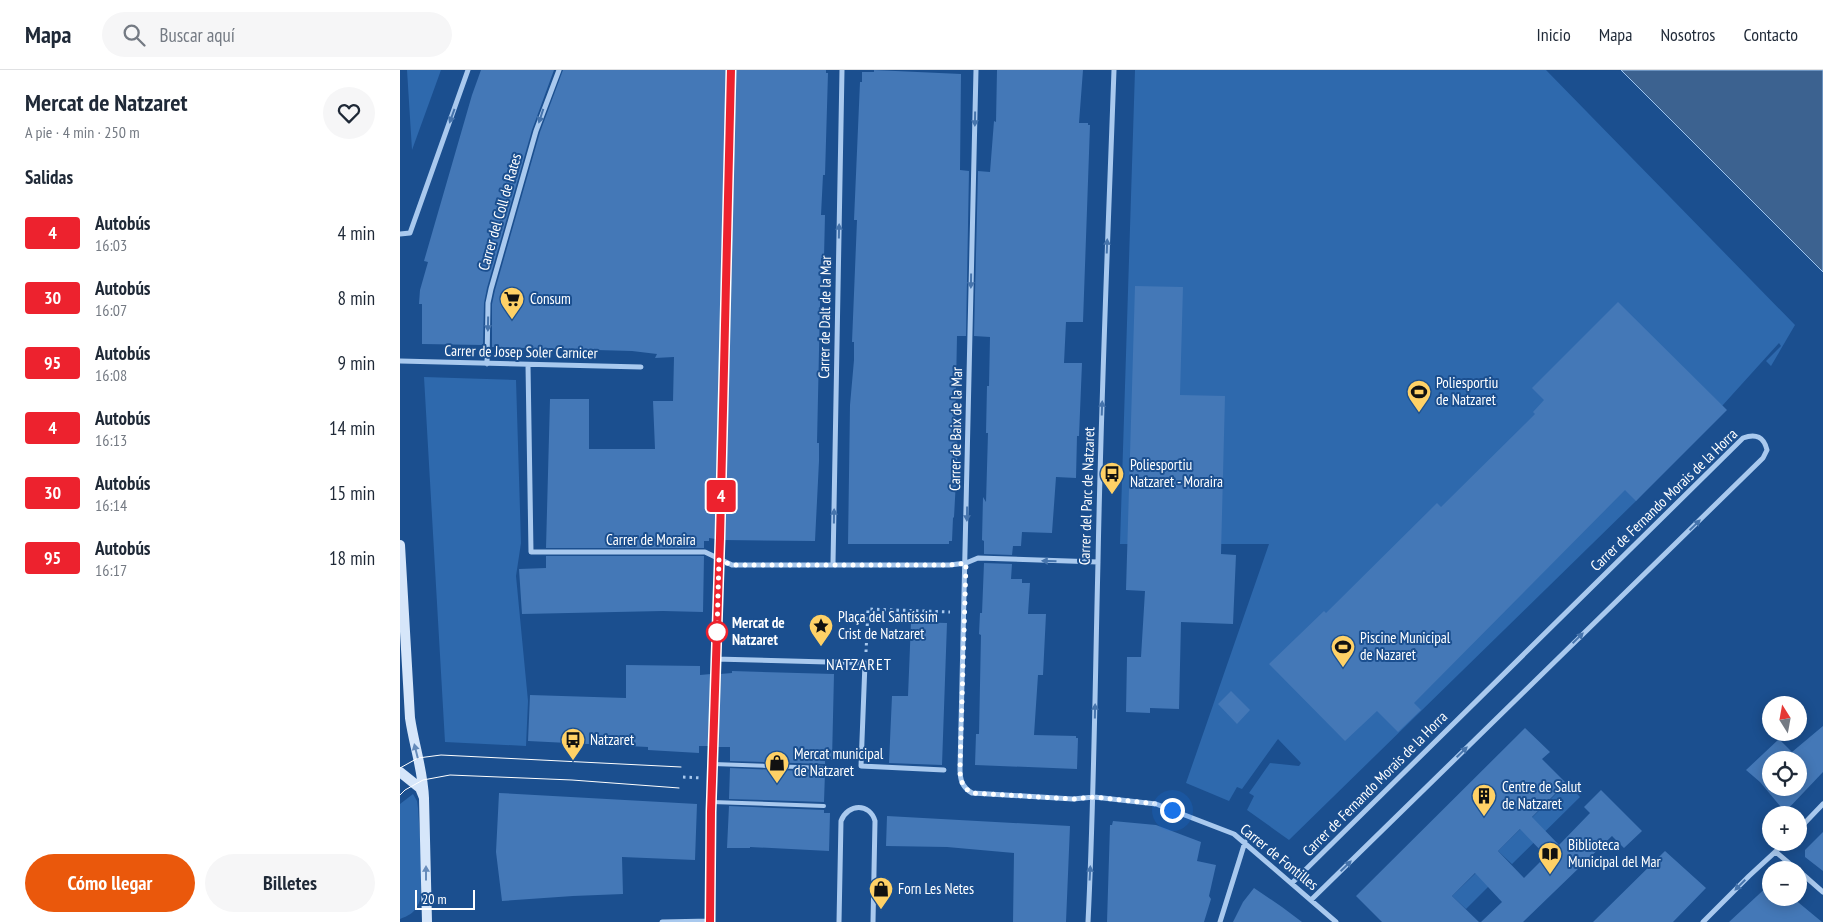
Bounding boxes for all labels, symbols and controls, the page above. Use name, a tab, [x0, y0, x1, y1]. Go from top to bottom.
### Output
search box	[102, 12, 452, 57]
text: Mapa	[25, 19, 72, 50]
icon: search	[120, 21, 148, 49]
text: Buscar aquí	[160, 23, 235, 47]
text: Inicio	[1537, 23, 1571, 46]
text: Mapa	[1599, 23, 1632, 46]
text: Nosotros	[1660, 23, 1715, 46]
text: Contacto	[1743, 23, 1798, 46]
text: Mercat de Natzaret	[25, 87, 188, 118]
button: heart	[323, 87, 375, 139]
one-way arrow	[537, 108, 545, 123]
one-way arrow	[448, 109, 456, 124]
one-way arrow	[970, 111, 978, 127]
text: A pie · 4 min · 250 m	[25, 122, 140, 142]
street label: Carrer del Coll de Rates	[474, 151, 525, 273]
text: Salidas	[25, 165, 73, 189]
text: Autobús	[95, 211, 151, 235]
text: 4	[48, 221, 57, 244]
text: 4 min	[338, 221, 375, 245]
one-way arrow	[835, 222, 843, 238]
text: 16:03	[95, 235, 127, 255]
one-way arrow	[1103, 238, 1111, 254]
street label: Carrer de Dalt de la Mar	[814, 254, 835, 379]
one-way arrow	[967, 273, 975, 289]
text: Autobús	[95, 276, 151, 300]
text: 30	[44, 286, 61, 309]
text: 8 min	[338, 286, 375, 310]
supermarket icon: Consum	[499, 286, 525, 320]
place label: Consum	[530, 289, 571, 308]
text: 16:07	[95, 300, 127, 320]
one-way arrow	[484, 316, 492, 332]
text: Autobús	[95, 341, 151, 365]
street label: Carrer de Josep Soler Carnicer	[444, 341, 599, 362]
text: 95	[44, 351, 61, 374]
text: 9 min	[338, 351, 375, 375]
text: 16:08	[95, 365, 127, 385]
street label: Carrer de Baix de la Mar	[945, 366, 966, 491]
place label: Poliesportiu de Natzaret	[1436, 373, 1498, 409]
sports icon: Poliesportiu de Natzaret	[1406, 379, 1432, 413]
one-way arrow	[1098, 400, 1106, 416]
text: Autobús	[95, 406, 151, 430]
text: 4	[48, 416, 57, 439]
text: 14 min	[329, 416, 375, 440]
street label: Carrer de Fernando Morais de la Horra	[1586, 424, 1741, 575]
street label: Carrer del Parc de Natzaret	[1075, 427, 1098, 565]
text: 16:13	[95, 430, 127, 450]
place label: Poliesportiu Natzaret - Moraira	[1130, 455, 1223, 491]
bus stop icon: Poliesportiu Natzaret - Moraira	[1099, 461, 1125, 495]
text: Autobús	[95, 471, 151, 495]
line badge: 4	[705, 480, 737, 512]
text: 30	[44, 481, 61, 504]
text: 15 min	[329, 481, 375, 505]
text: 4	[717, 484, 725, 507]
text: 16:14	[95, 495, 127, 515]
one-way arrow	[962, 506, 970, 522]
one-way arrow	[830, 507, 838, 523]
one-way arrow	[1688, 519, 1700, 531]
street label: Carrer de Moraira	[606, 530, 696, 549]
text: Autobús	[95, 536, 151, 560]
text: 95	[44, 546, 61, 569]
text: 18 min	[329, 546, 375, 570]
one-way arrow	[1041, 556, 1057, 564]
text: 16:17	[95, 560, 127, 580]
place label: Plaça del Santíssim Crist de Natzaret	[838, 607, 938, 643]
place label: Mercat de Natzaret	[732, 613, 785, 649]
place icon: Plaça del Santíssim Crist de Natzaret	[808, 613, 834, 647]
marker: Mercat de Natzaret	[706, 621, 728, 643]
place label: Piscine Municipal de Nazaret	[1360, 628, 1451, 664]
one-way arrow	[1572, 632, 1584, 644]
sports icon: Piscine Municipal de Nazaret	[1330, 634, 1356, 668]
district label: NATZARET	[826, 654, 892, 674]
north arrow	[1762, 696, 1808, 741]
map controls	[1762, 696, 1807, 906]
one-way arrow	[1091, 703, 1099, 719]
street label: Carrer de Fernando Morais de la Horra	[1298, 707, 1451, 860]
bus stop icon: Natzaret	[560, 727, 586, 761]
place label: Natzaret	[590, 730, 634, 749]
one-way arrow	[411, 743, 419, 758]
place label: Mercat municipal de Natzaret	[794, 744, 884, 780]
one-way arrow	[1456, 746, 1468, 758]
shop icon: Mercat municipal de Natzaret	[764, 750, 790, 784]
button: locate	[1762, 751, 1807, 796]
place label: Centre de Salut de Natzaret	[1502, 777, 1581, 813]
building icon: Centre de Salut de Natzaret	[1471, 783, 1497, 817]
your location	[1160, 798, 1185, 823]
button: +	[1762, 806, 1807, 851]
street label: Carrer de Fontilles	[1236, 819, 1322, 894]
place label: Biblioteca Municipal del Mar	[1568, 835, 1662, 871]
library icon: Biblioteca Municipal del Mar	[1537, 841, 1563, 875]
button: Cómo llegar	[25, 854, 195, 912]
button: Billetes	[205, 854, 375, 912]
one-way arrow	[1340, 860, 1352, 872]
button: −	[1762, 861, 1807, 906]
one-way arrow	[422, 865, 430, 881]
one-way arrow	[1087, 865, 1095, 881]
shop icon: Forn Les Netes	[868, 876, 894, 910]
place label: Forn Les Netes	[898, 879, 974, 898]
one-way arrow	[1734, 879, 1746, 891]
scale bar	[415, 887, 475, 910]
text: 20 m	[422, 890, 447, 908]

